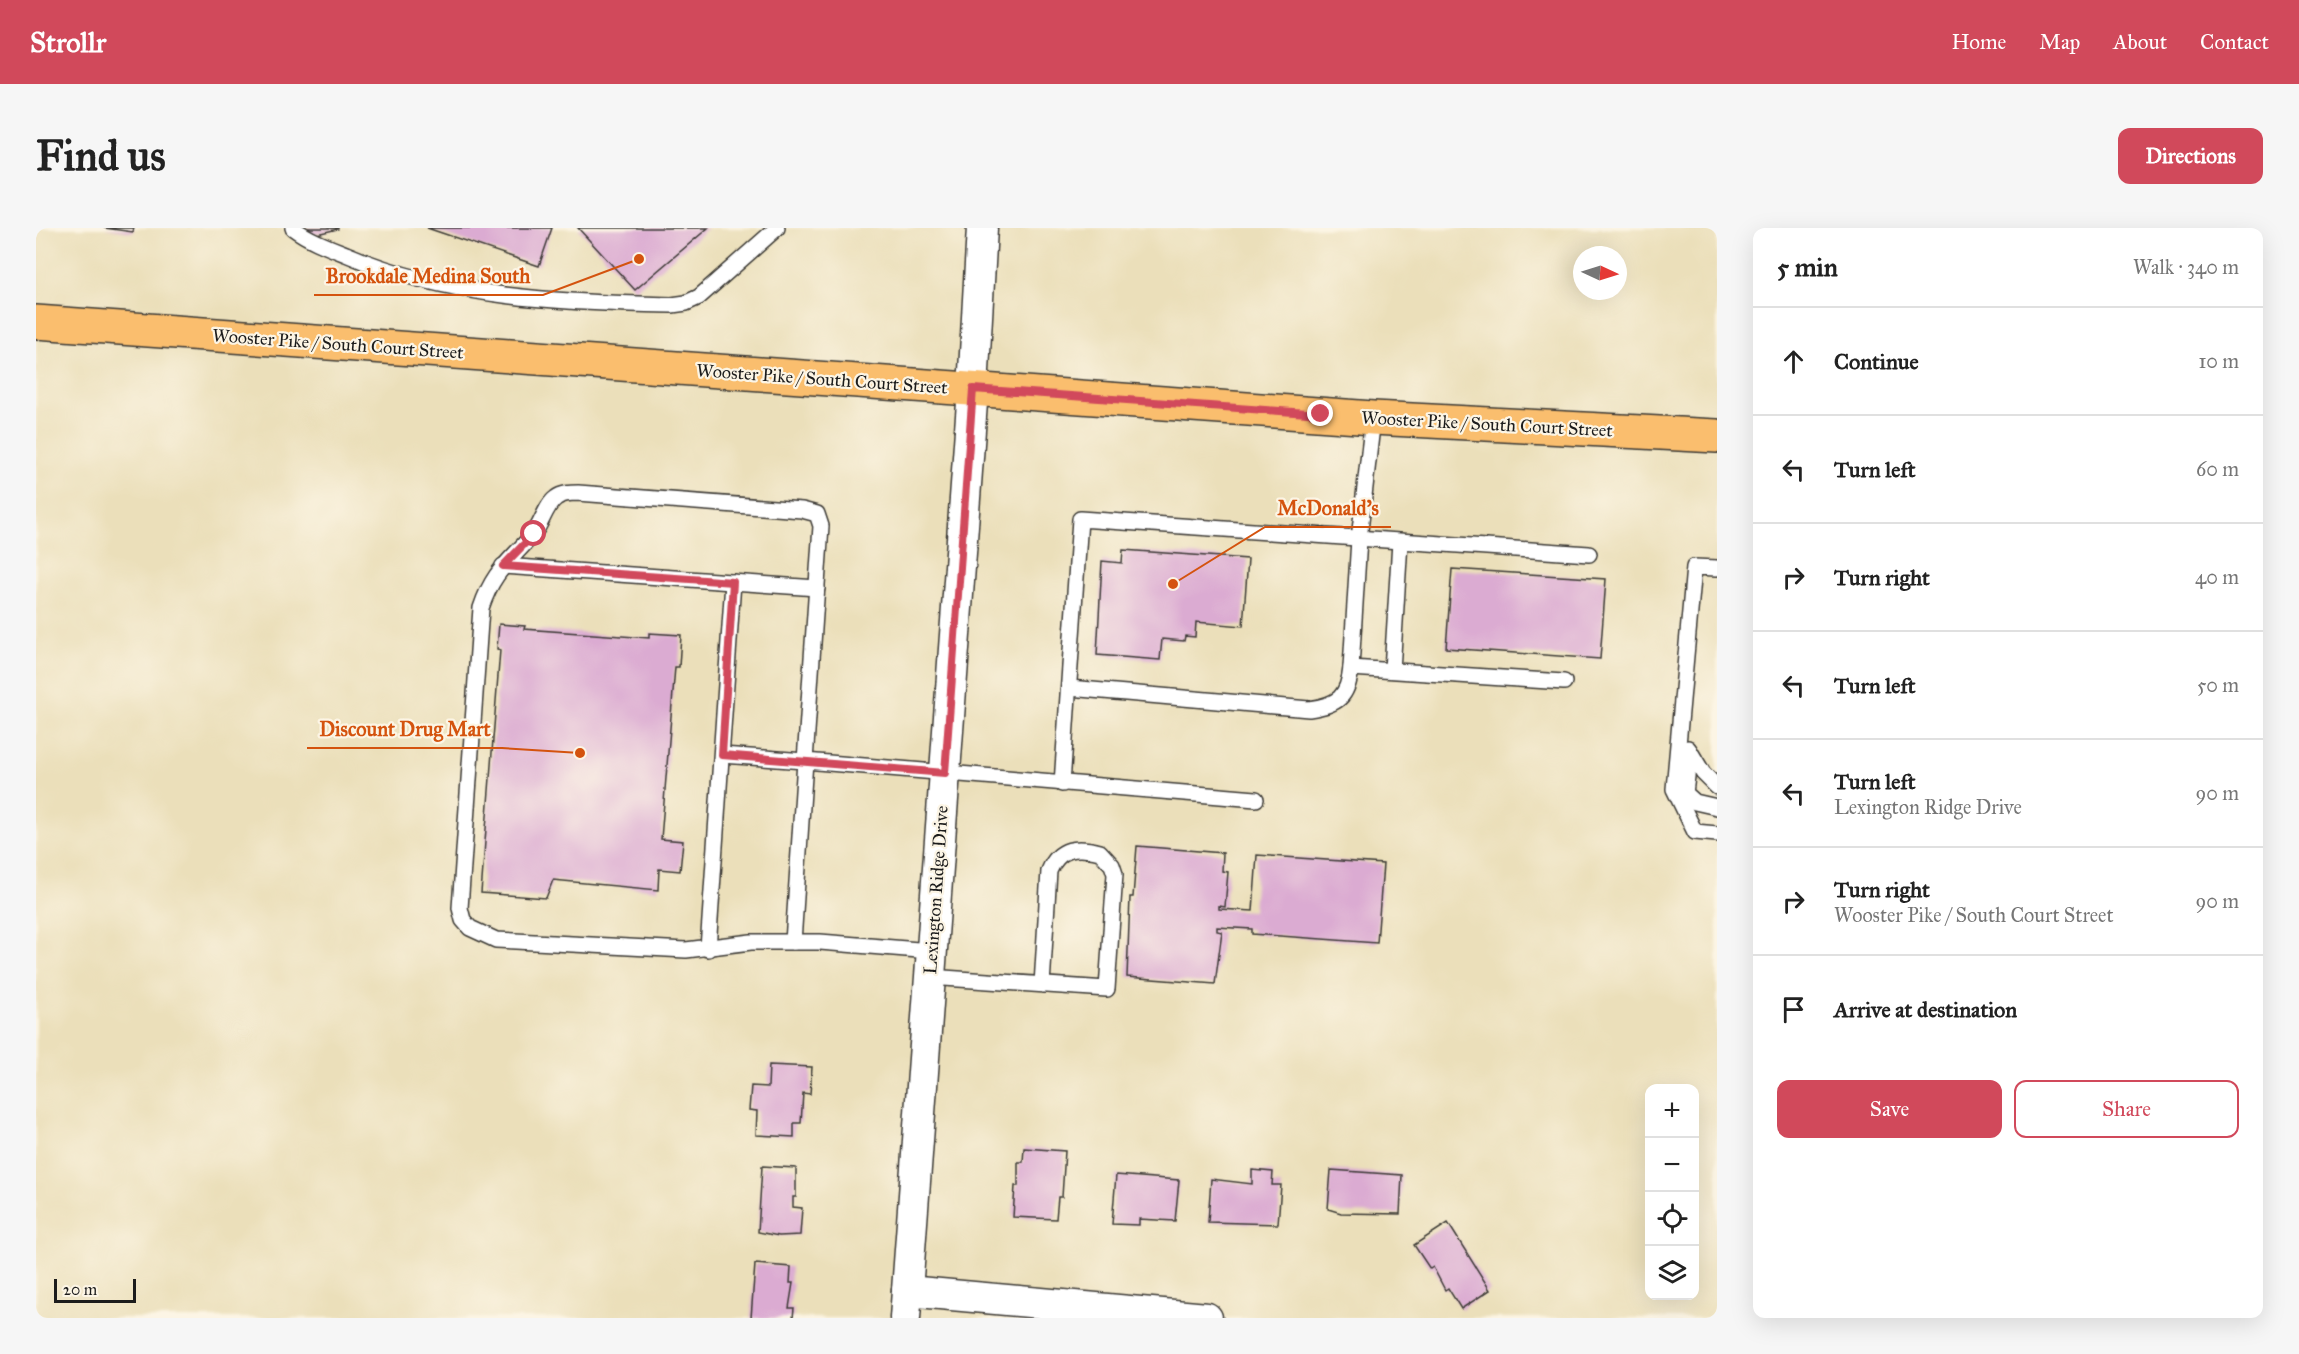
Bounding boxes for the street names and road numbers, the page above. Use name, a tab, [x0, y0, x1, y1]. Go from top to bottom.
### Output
street label: Wooster Pike / South Court Street	[212, 324, 465, 364]
street label: Wooster Pike / South Court Street	[696, 359, 949, 399]
street label: Wooster Pike / South Court Street	[1361, 406, 1614, 442]
street label: Lexington Ridge Drive	[919, 805, 954, 975]

